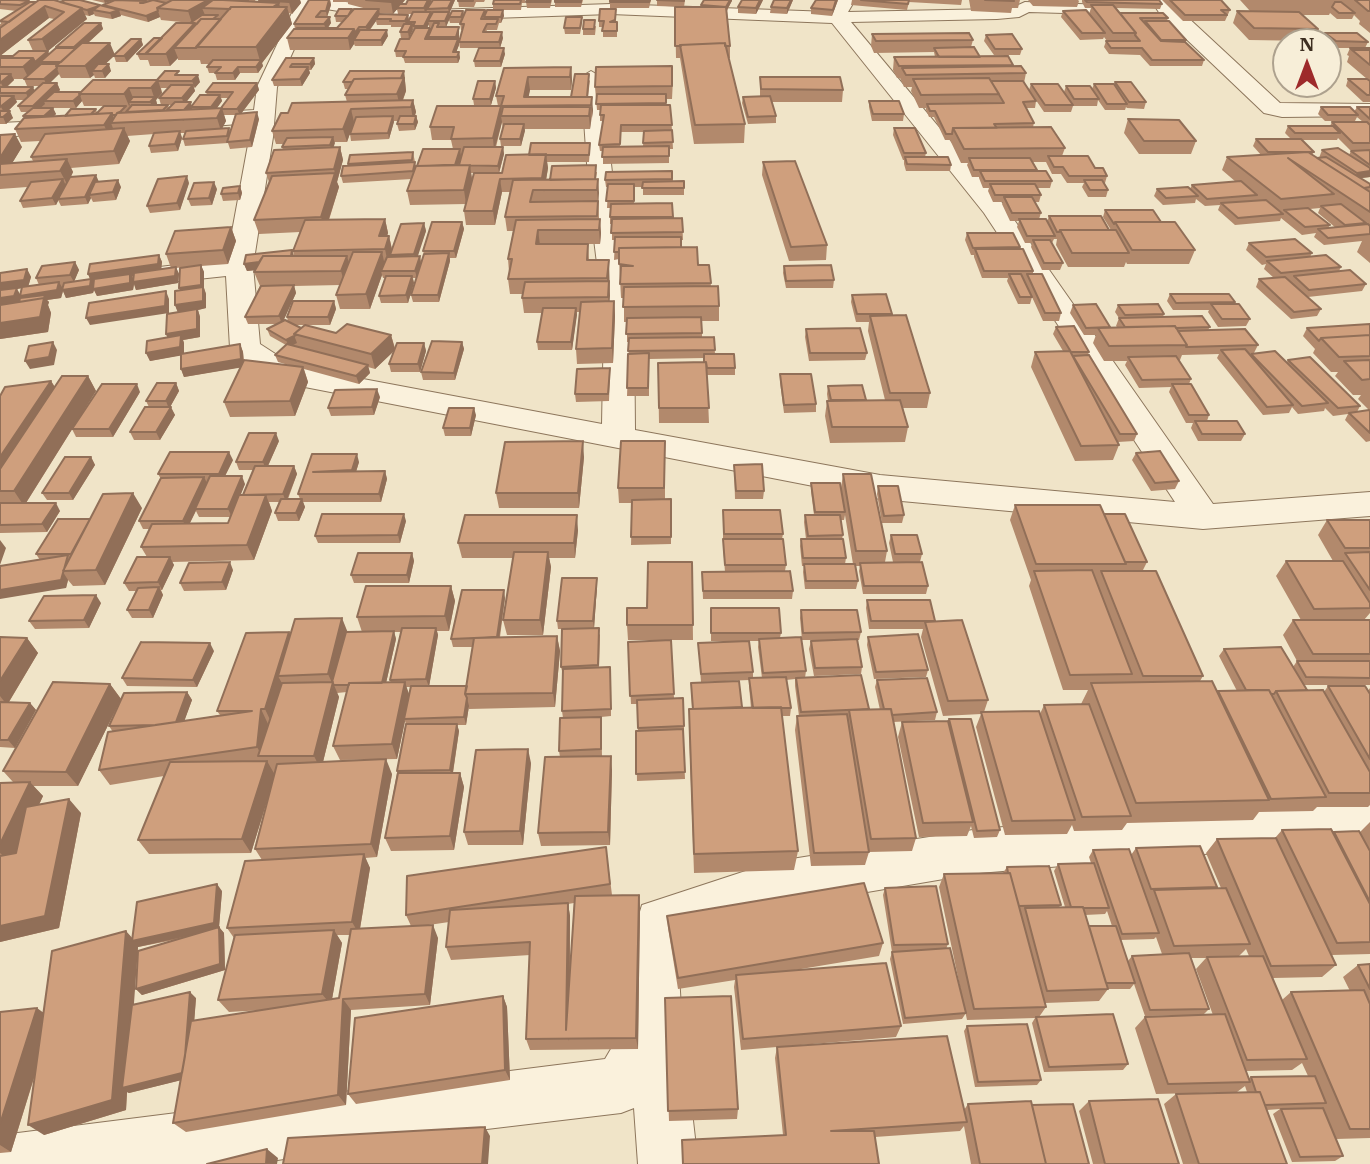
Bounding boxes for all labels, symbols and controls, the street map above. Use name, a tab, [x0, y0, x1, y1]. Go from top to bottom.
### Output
north arrow	[1272, 28, 1342, 98]
text: N	[1299, 32, 1315, 56]

